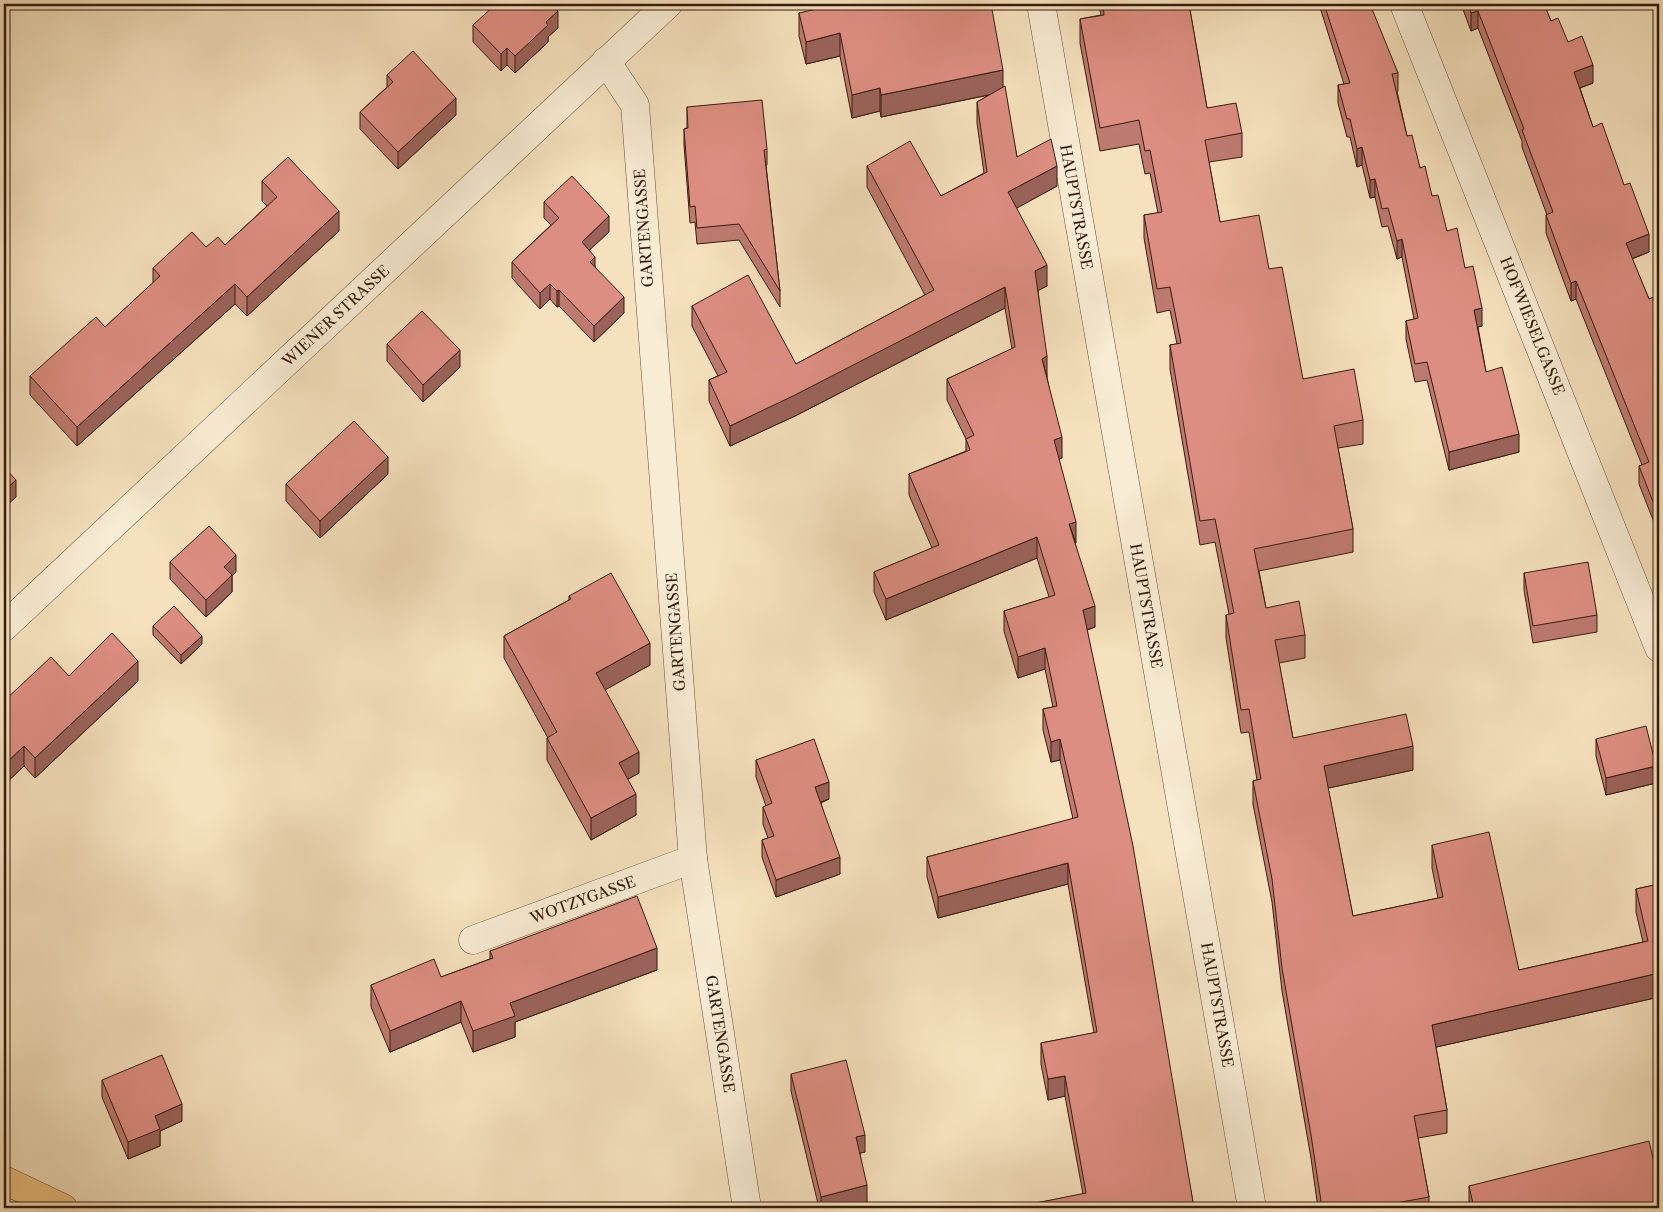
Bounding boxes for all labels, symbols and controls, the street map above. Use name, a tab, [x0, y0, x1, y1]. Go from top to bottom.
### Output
street label: HAUPTSTRASSE	[1056, 143, 1097, 271]
street label: GARTENGASSE	[630, 168, 657, 288]
street label: HOFWIESELGASSE	[1496, 254, 1569, 398]
street label: WIENER STRASSE	[277, 261, 393, 371]
street label: HAUPTSTRASSE	[1126, 542, 1167, 670]
street label: GARTENGASSE	[662, 572, 689, 692]
street label: WOTZYGASSE	[526, 872, 638, 928]
street label: HAUPTSTRASSE	[1197, 941, 1238, 1069]
street label: GARTENGASSE	[702, 974, 739, 1094]

